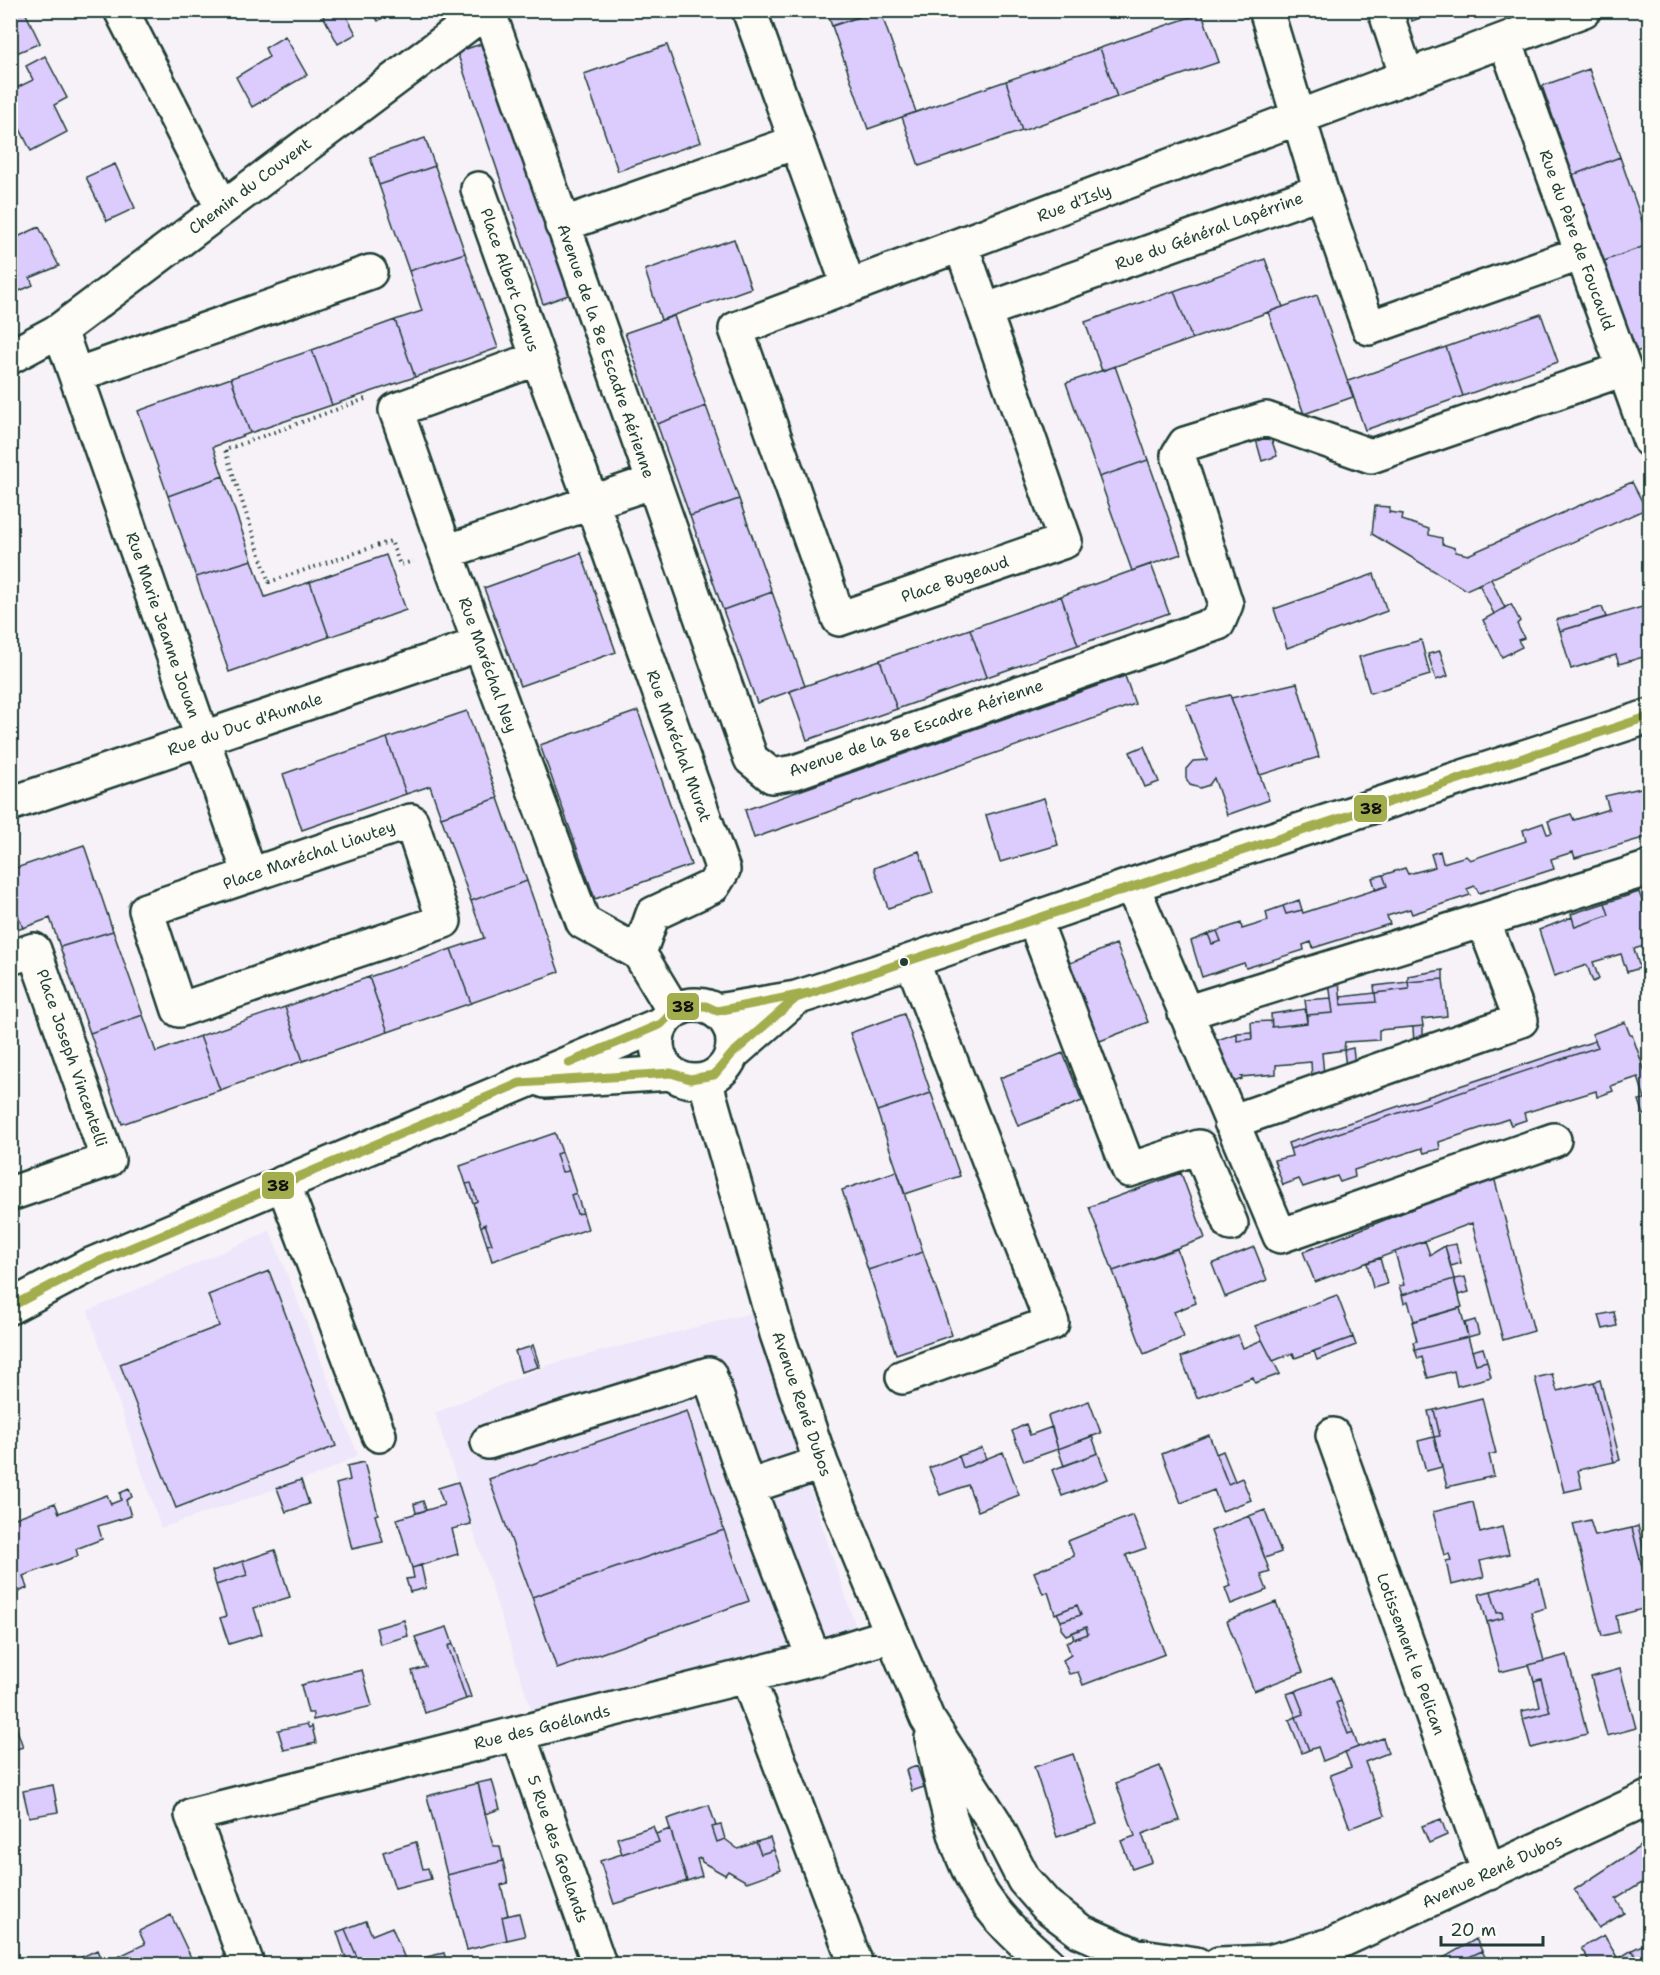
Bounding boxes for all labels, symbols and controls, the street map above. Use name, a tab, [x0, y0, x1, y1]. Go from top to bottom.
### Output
street label: Chemin du Couvent	[184, 133, 316, 239]
street label: Rue du Père de Foucauld	[1534, 147, 1620, 333]
street label: Rue d'Isly	[1034, 179, 1114, 227]
street label: Rue du Général Lapérrine	[1112, 187, 1306, 275]
street label: Place Albert Camus	[476, 205, 544, 355]
street label: Avenue de la 8e Escadre Aérienne	[553, 221, 659, 481]
street label: Rue Marie Jeanne Jouan	[121, 529, 205, 721]
street label: Place Bugeaud	[898, 551, 1012, 607]
street label: Rue Maréchal Ney	[454, 594, 522, 736]
street label: Rue Maréchal Murat	[642, 667, 716, 825]
street label: Avenue de la 8e Escadre Aérienne	[786, 675, 1046, 781]
street label: Rue du Duc d'Aumale	[165, 688, 325, 760]
line badge: 38	[1353, 794, 1388, 823]
text: 38	[1360, 798, 1382, 819]
street label: Place Maréchal Liautey	[220, 816, 398, 894]
unlabelled marker	[898, 956, 910, 968]
street label: Place Joseph Vincentelli	[32, 966, 112, 1150]
line badge: 38	[666, 992, 700, 1021]
text: 38	[672, 996, 694, 1017]
line badge: 38	[261, 1171, 295, 1200]
text: 38	[267, 1175, 289, 1196]
street label: Avenue René Dubos	[767, 1329, 837, 1479]
street label: Lotissement le Pelican	[1372, 1570, 1450, 1738]
street label: Rue des Goélands	[472, 1700, 612, 1754]
street label: 5 Rue des Goelands	[523, 1772, 593, 1926]
street label: Avenue René Dubos	[1419, 1829, 1565, 1913]
scale bar	[1441, 1909, 1543, 1947]
text: 20 m	[1450, 1918, 1496, 1942]

